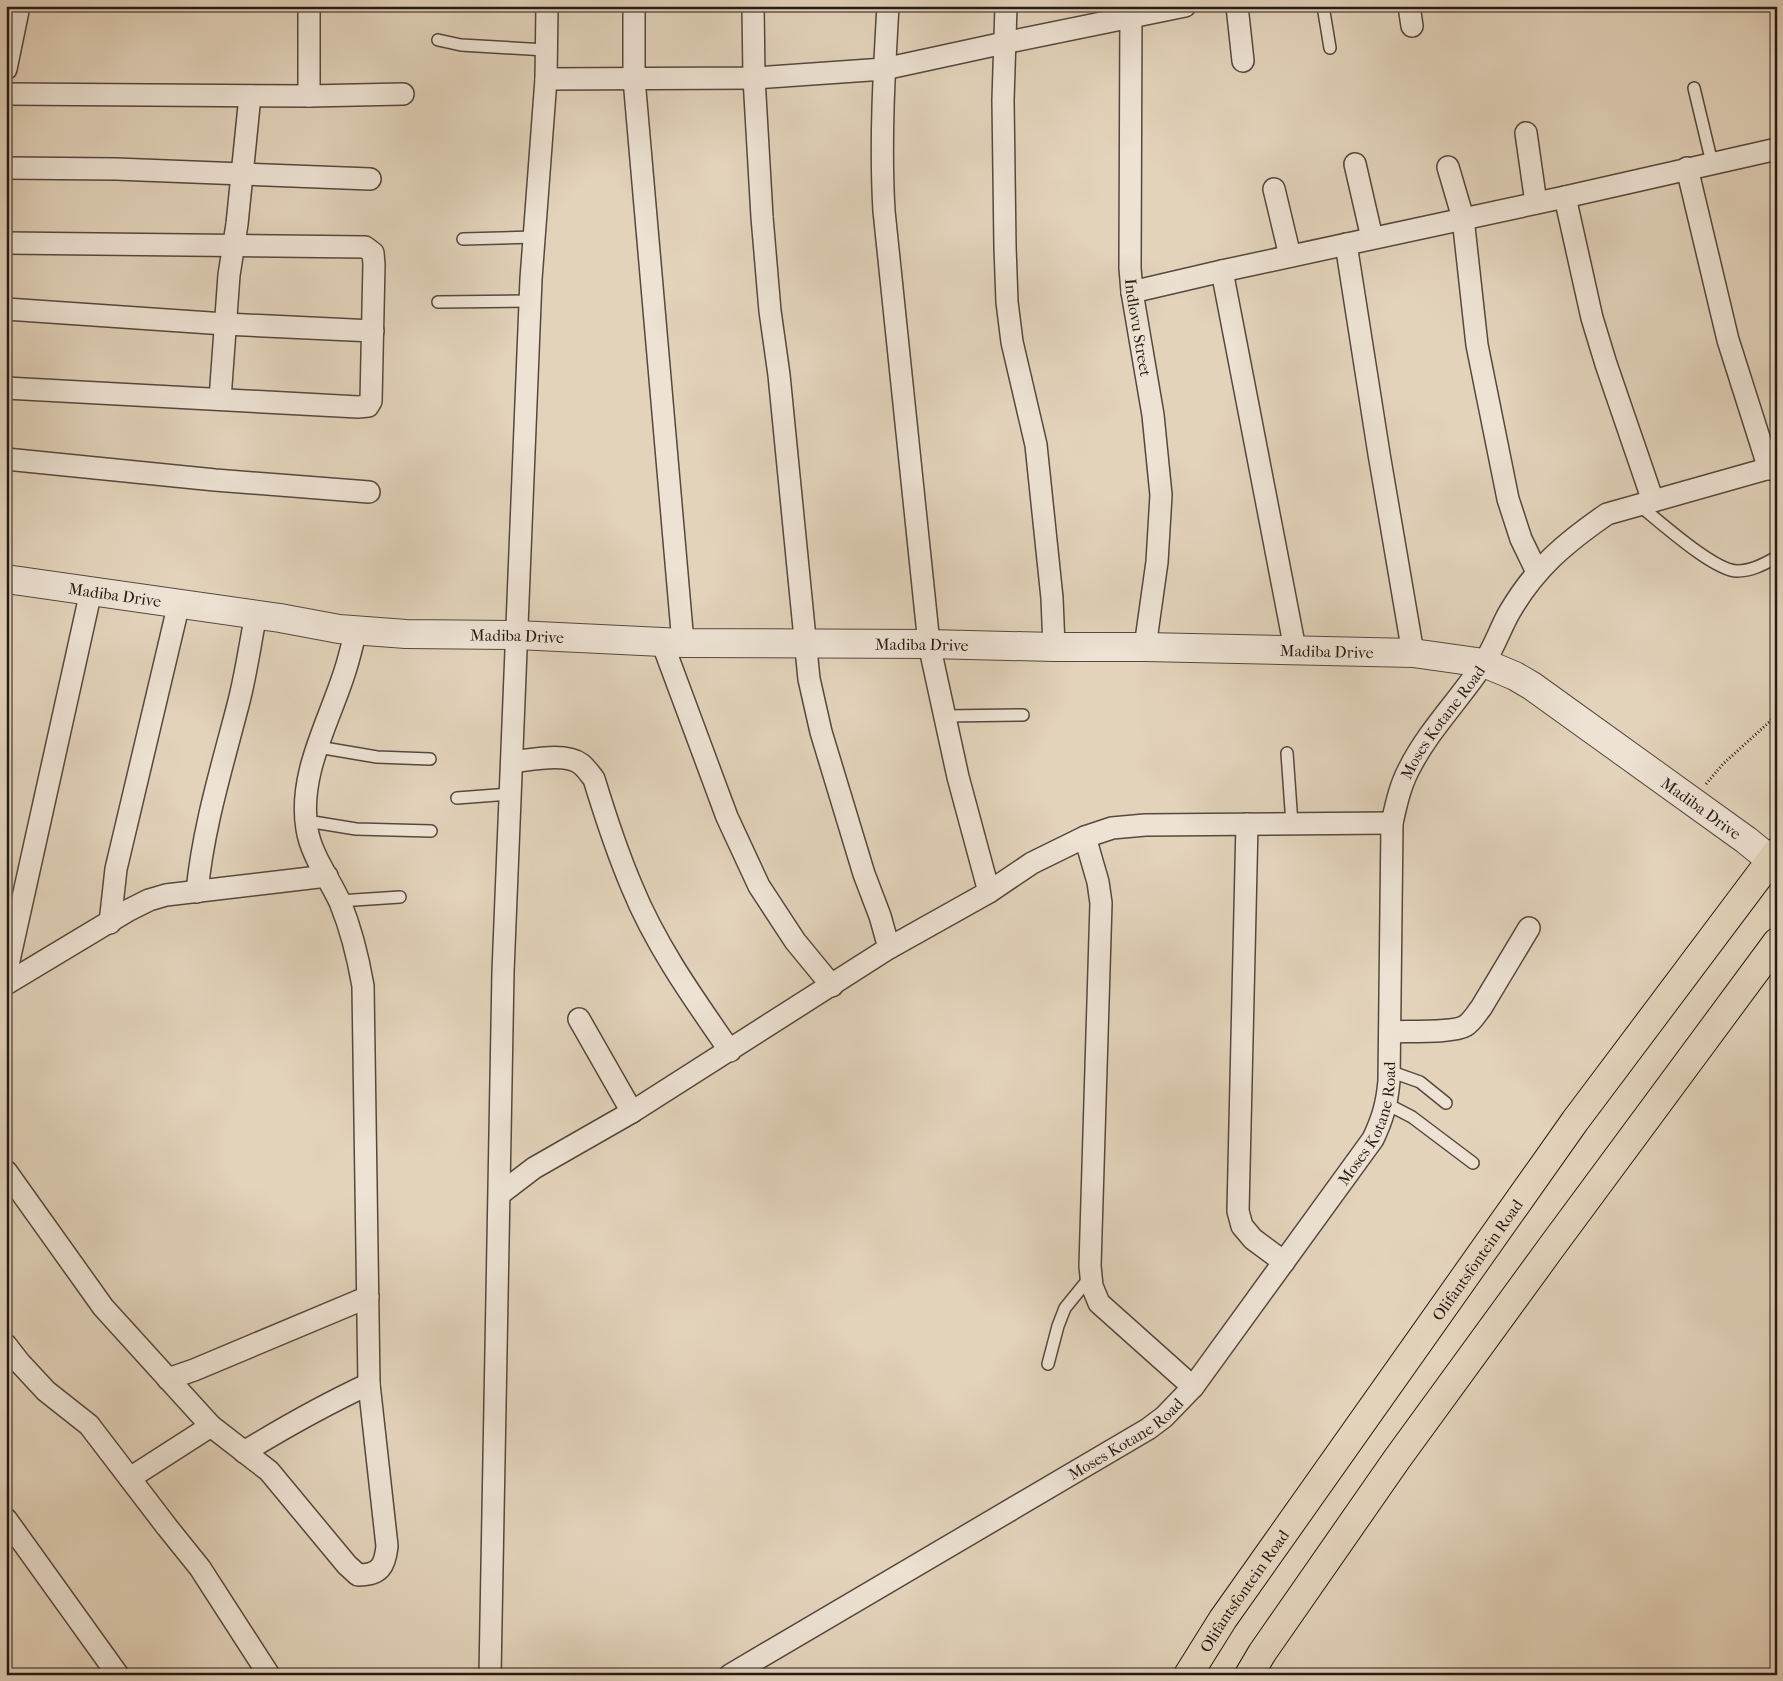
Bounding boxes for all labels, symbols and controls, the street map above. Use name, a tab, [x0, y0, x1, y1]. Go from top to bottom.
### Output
street label: Indlovu Street	[1121, 278, 1156, 378]
street label: Madiba Drive	[67, 578, 163, 611]
street label: Madiba Drive	[470, 625, 564, 647]
street label: Madiba Drive	[875, 634, 969, 654]
street label: Madiba Drive	[1280, 641, 1374, 662]
street label: Moses Kotane Road	[1396, 662, 1489, 782]
street label: Madiba Drive	[1658, 773, 1745, 843]
street label: Moses Kotane Road	[1333, 1061, 1399, 1189]
street label: Olifantsfontein Road	[1428, 1195, 1527, 1324]
street label: Moses Kotane Road	[1065, 1394, 1187, 1483]
street label: Olifantsfontein Road	[1195, 1526, 1293, 1656]

